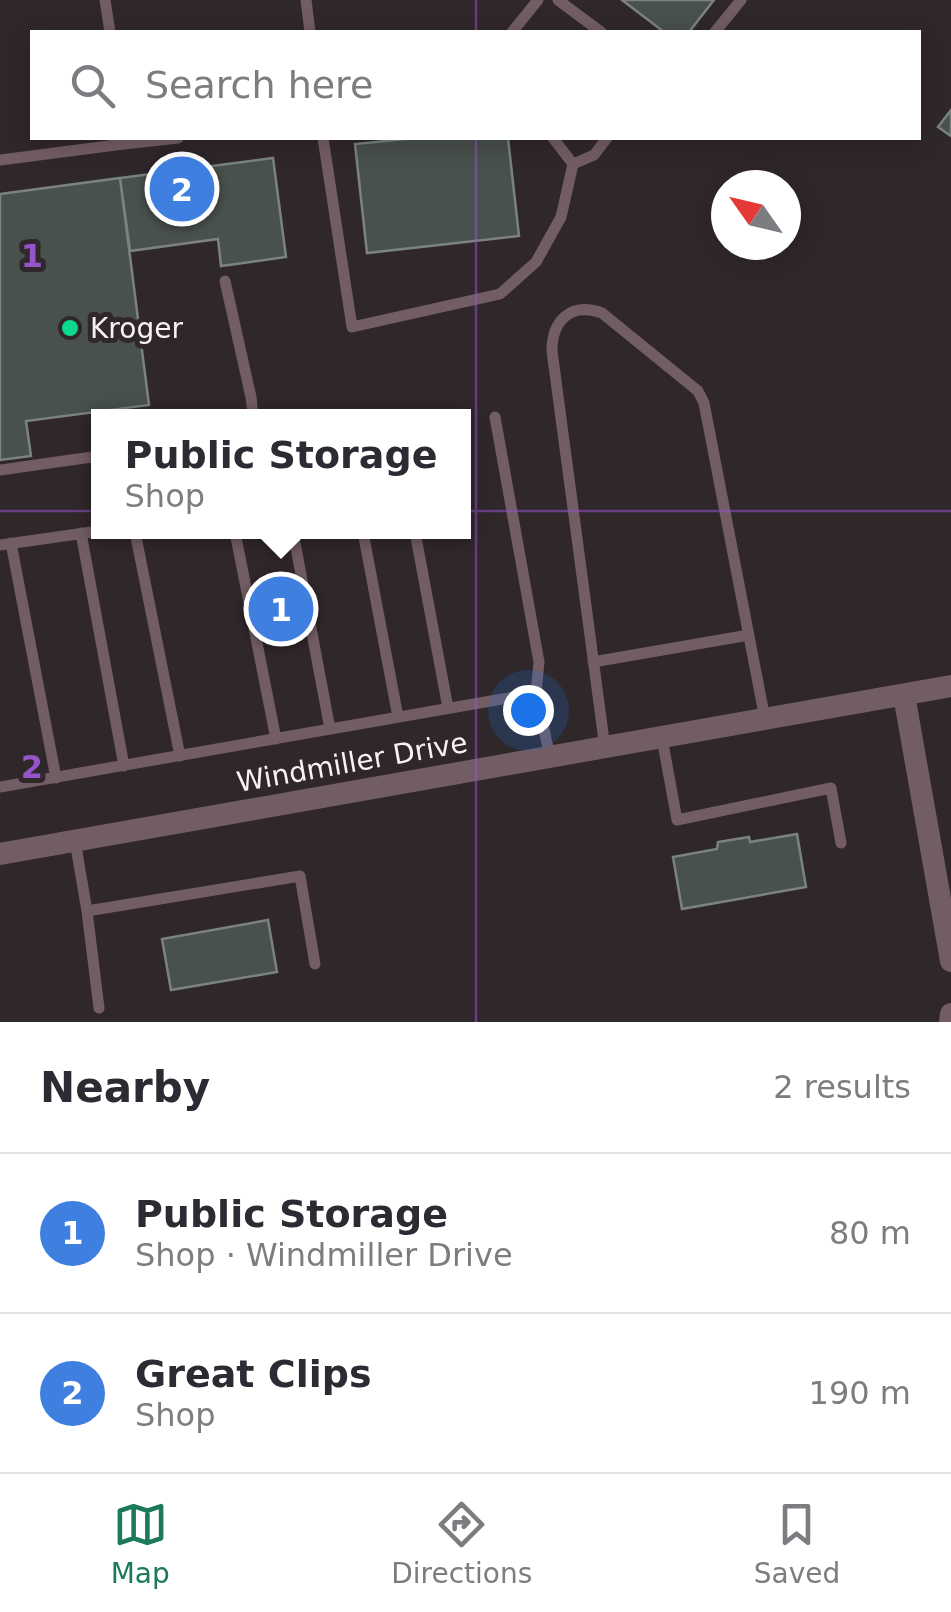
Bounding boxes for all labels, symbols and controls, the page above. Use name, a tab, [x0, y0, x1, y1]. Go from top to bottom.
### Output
search box	[30, 30, 921, 140]
icon: search	[65, 58, 120, 113]
text: Search here	[145, 63, 373, 107]
pin: 2	[150, 152, 214, 226]
north arrow	[711, 170, 801, 260]
text: 1	[21, 237, 43, 275]
place label: Kroger	[90, 312, 183, 345]
marker: Kroger	[59, 317, 81, 339]
popup	[91, 409, 471, 539]
text: Public Storage	[125, 433, 437, 477]
text: Shop	[125, 477, 205, 515]
pin: 1	[248, 572, 314, 646]
your location	[503, 685, 554, 736]
street label: Windmiller Drive	[234, 726, 470, 799]
text: 2	[21, 748, 43, 786]
text: Nearby	[40, 1063, 210, 1112]
text: 2 results	[773, 1068, 911, 1106]
text: Public Storage	[135, 1192, 448, 1236]
text: 1	[61, 1214, 84, 1252]
text: 80 m	[829, 1214, 911, 1252]
text: Shop · Windmiller Drive	[135, 1236, 513, 1274]
text: Great Clips	[135, 1352, 372, 1396]
text: 2	[61, 1374, 84, 1412]
text: 190 m	[809, 1374, 911, 1412]
text: Shop	[135, 1396, 215, 1434]
tab: Map	[111, 1497, 170, 1590]
tab: Directions	[391, 1497, 532, 1590]
tab: Saved	[754, 1497, 840, 1590]

